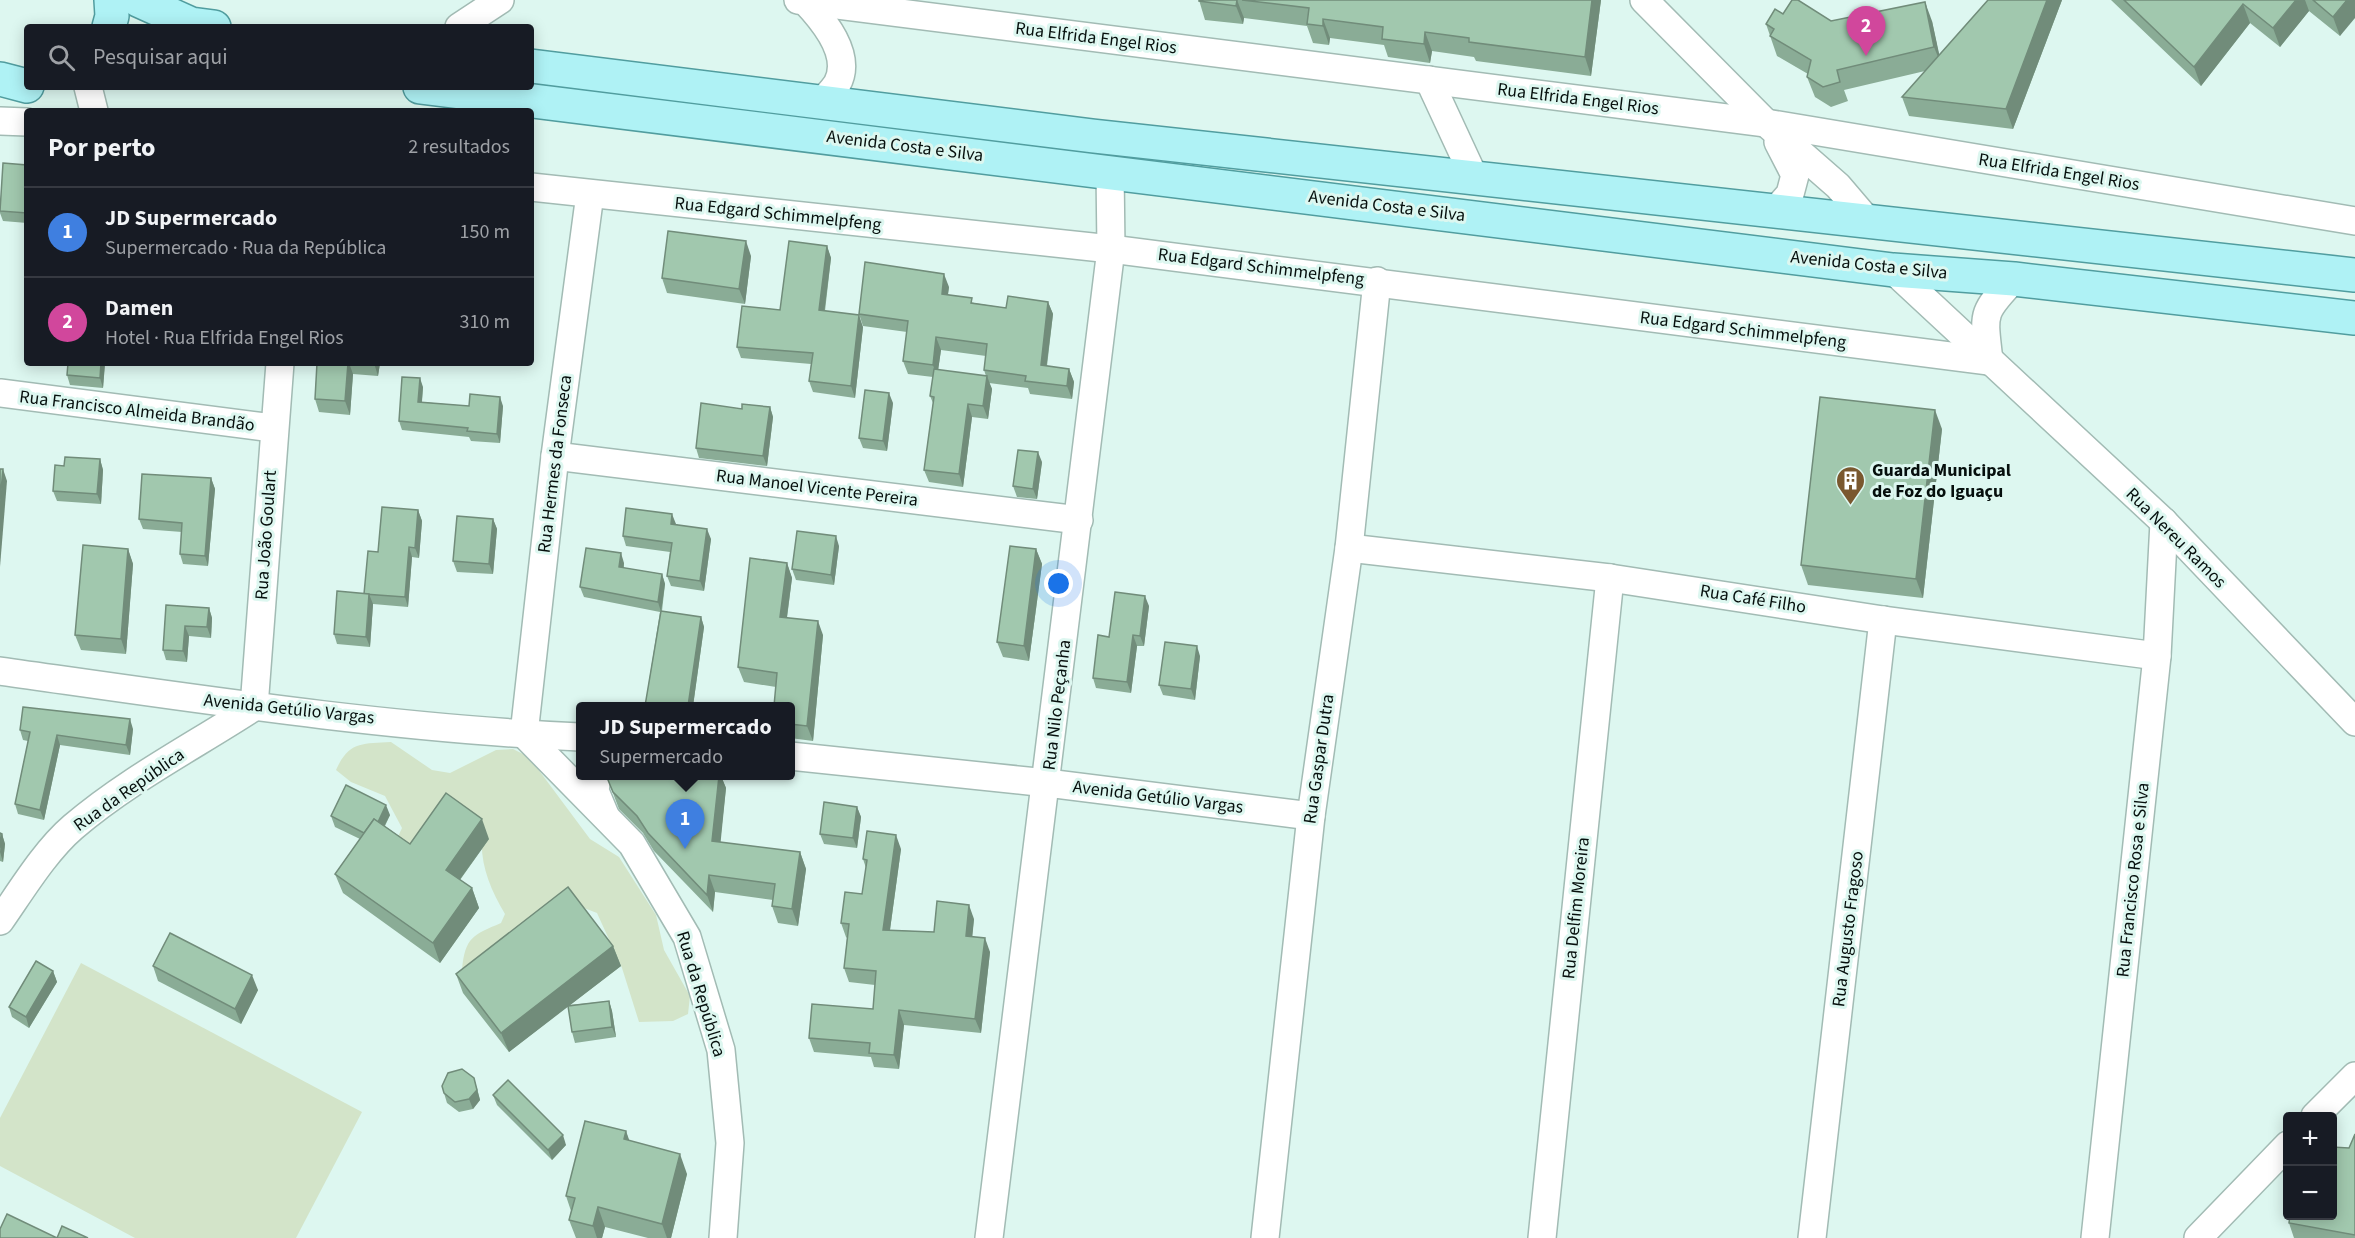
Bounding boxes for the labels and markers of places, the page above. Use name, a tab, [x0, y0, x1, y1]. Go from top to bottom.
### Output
pin: 2	[1846, 7, 1886, 56]
place label: Guarda Municipal de Foz do Iguaçu	[1872, 458, 2011, 504]
building icon: Guarda Municipal de Foz do Iguaçu	[1835, 464, 1867, 506]
pin: 1	[666, 800, 704, 849]

